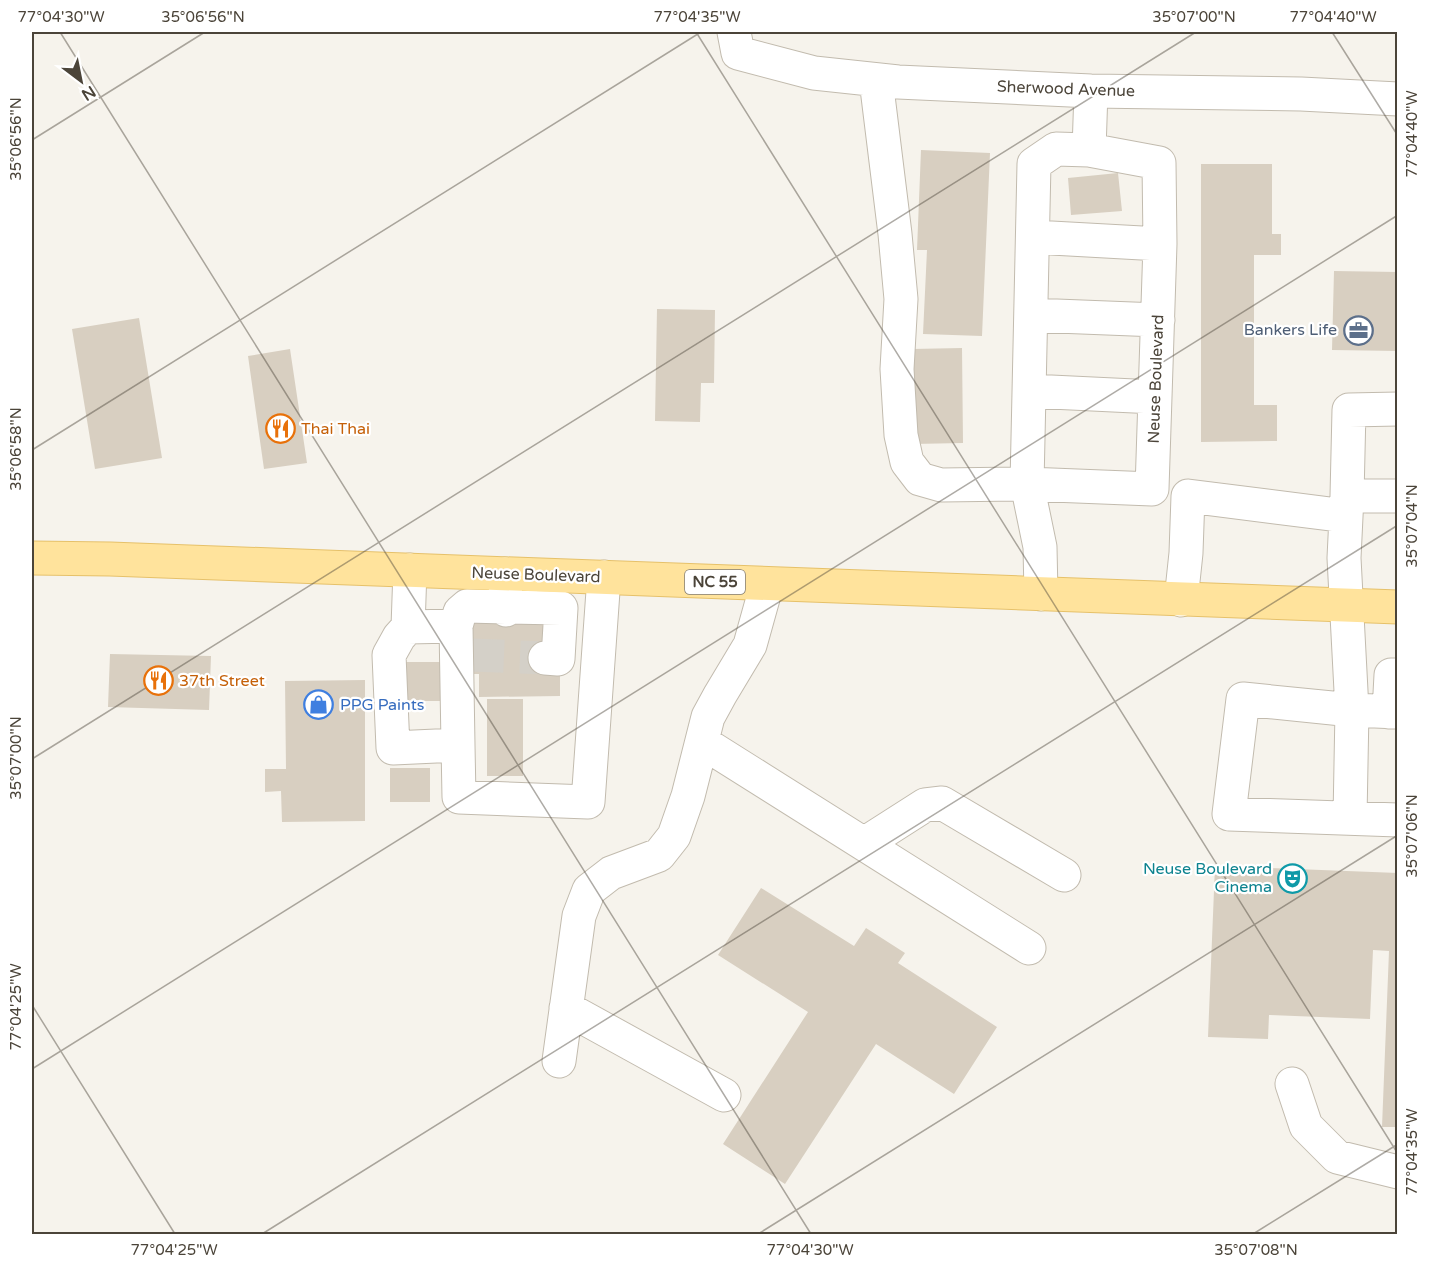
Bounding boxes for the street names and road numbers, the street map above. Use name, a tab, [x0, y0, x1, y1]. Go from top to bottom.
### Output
street label: Sherwood Avenue	[997, 77, 1135, 101]
street label: Neuse Boulevard	[1144, 314, 1168, 444]
street label: Neuse Boulevard	[471, 563, 601, 587]
road number: NC 55	[685, 570, 745, 594]

